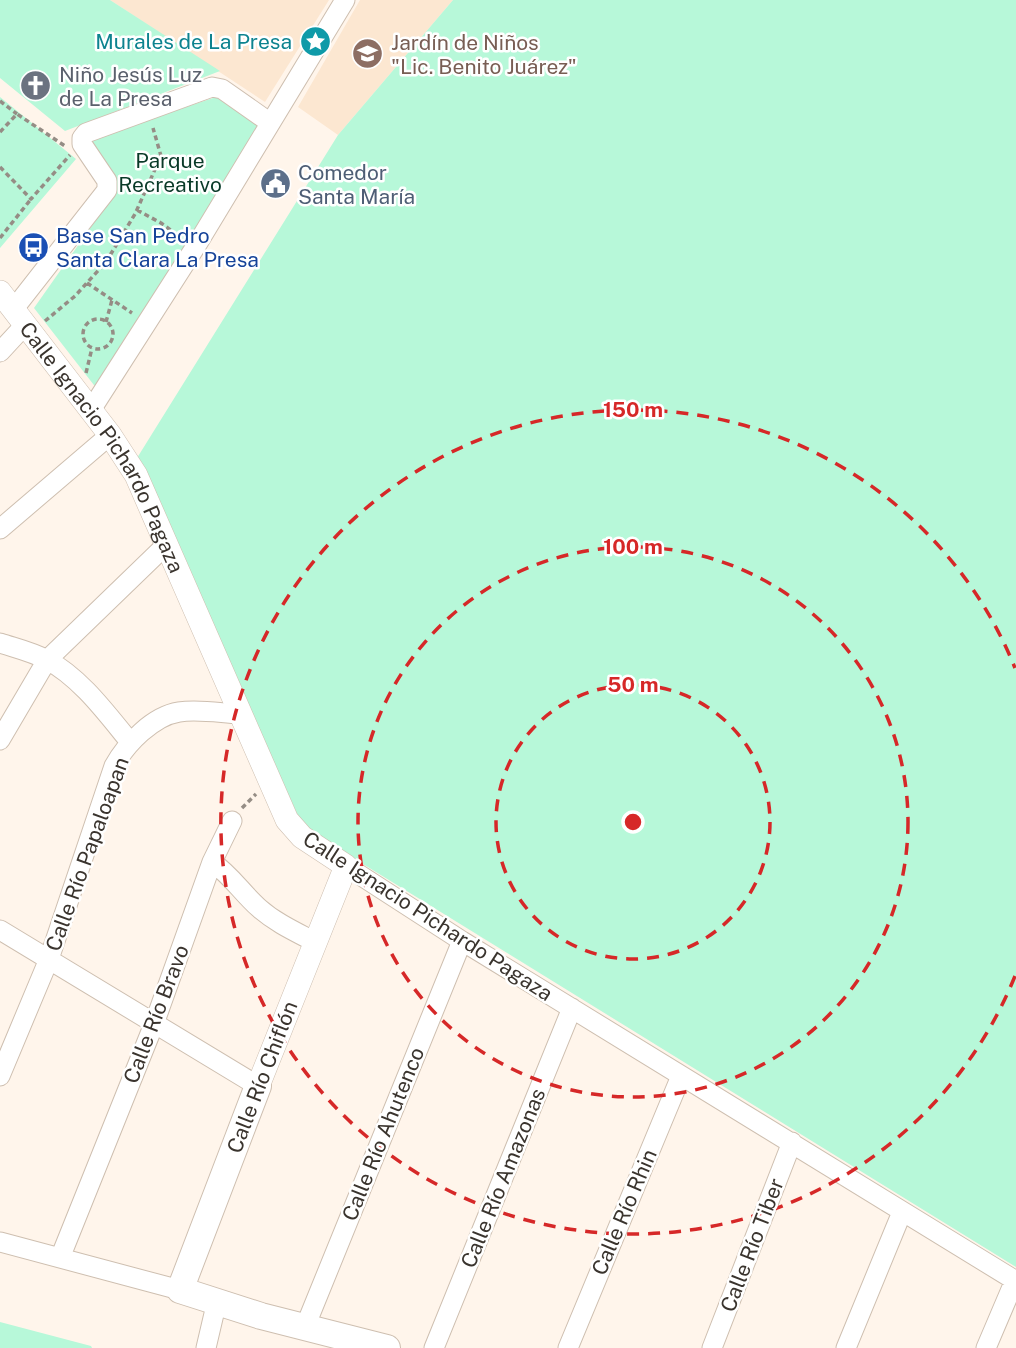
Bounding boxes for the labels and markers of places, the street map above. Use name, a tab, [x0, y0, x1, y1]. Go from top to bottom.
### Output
place icon: Murales de La Presa	[298, 24, 332, 58]
place label: Murales de La Presa	[95, 29, 292, 54]
place label: Jardín de Niños "Lic. Benito Juárez"	[391, 30, 577, 79]
school or university icon: Jardín de Niños "Lic. Benito Juárez"	[351, 37, 385, 71]
place label: Niño Jesús Luz de La Presa	[59, 62, 202, 111]
church icon: Niño Jesús Luz de La Presa	[19, 69, 53, 103]
place label: Comedor Santa María	[298, 160, 415, 209]
public building icon: Comedor Santa María	[258, 167, 292, 201]
place label: Base San Pedro Santa Clara La Presa	[56, 223, 259, 272]
bus stop icon: Base San Pedro Santa Clara La Presa	[16, 230, 50, 264]
centre of rings	[621, 810, 645, 834]

